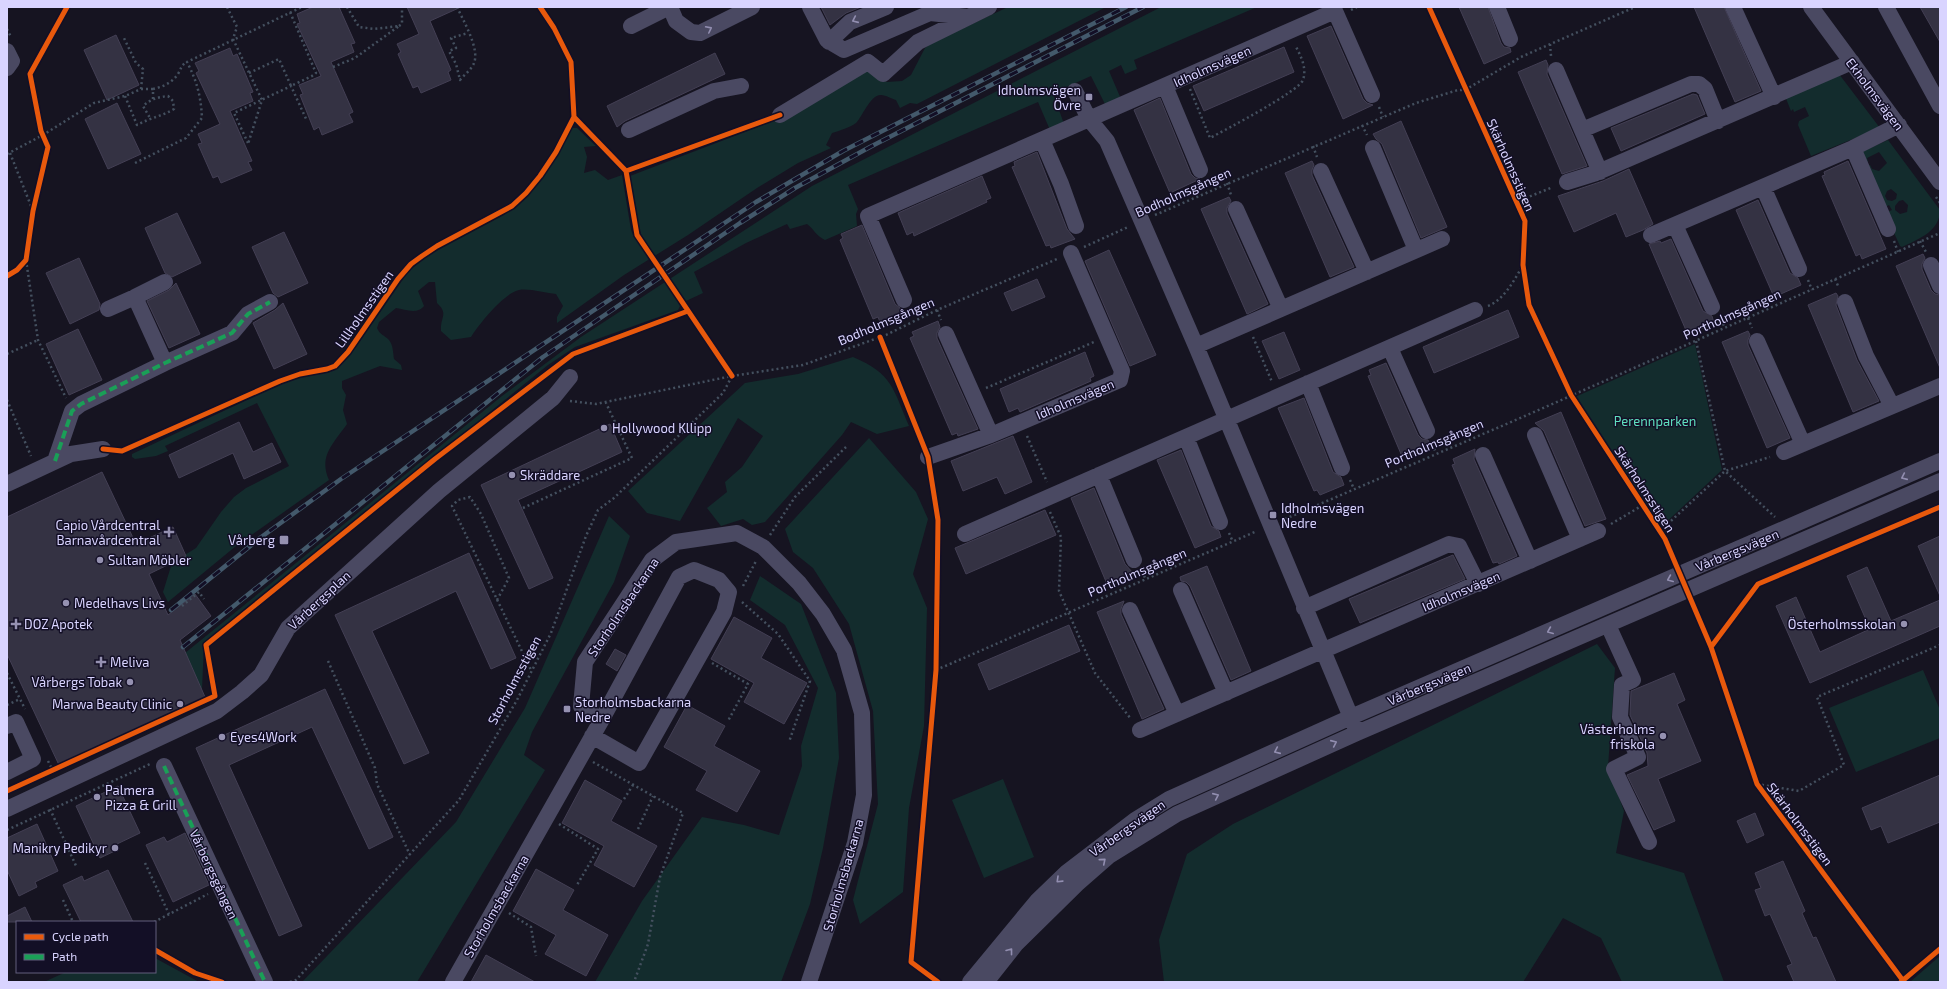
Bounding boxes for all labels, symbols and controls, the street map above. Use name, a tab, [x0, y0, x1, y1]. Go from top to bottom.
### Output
one-way arrow	[852, 15, 859, 23]
one-way arrow	[705, 26, 712, 34]
street label: Idholmsvägen	[1171, 42, 1253, 90]
street label: Ekholmsvägen	[1843, 55, 1907, 133]
place label: Idholmsvägen Övre	[998, 82, 1081, 113]
marker: Idholmsvägen Övre	[1084, 92, 1094, 102]
street label: Skärholmsstigen	[1483, 116, 1539, 214]
street label: Bodholmsgången	[1133, 164, 1233, 220]
street label: Lillholmsstigen	[331, 267, 397, 351]
street label: Portholmsgången	[1681, 285, 1783, 343]
street label: Bodholmsgången	[835, 293, 937, 349]
street label: Idholmsvägen	[1034, 375, 1116, 423]
park label: Perennparken	[1614, 413, 1696, 429]
street label: Portholmsgången	[1382, 415, 1486, 471]
place label: Hollywood Kllipp	[612, 420, 712, 436]
marker: Hollywood Kllipp	[599, 423, 609, 433]
street label: Skärholmsstigen	[1611, 443, 1679, 535]
place label: Skräddare	[520, 467, 580, 483]
marker: Skräddare	[507, 470, 517, 480]
one-way arrow	[1901, 472, 1909, 480]
place label: Idholmsvägen Nedre	[1281, 500, 1364, 531]
marker: Idholmsvägen Nedre	[1268, 510, 1278, 520]
place label: Capio Vårdcentral Barnavårdcentral	[56, 517, 160, 548]
street label: Vårbergsvägen	[1693, 525, 1781, 575]
marker: Capio Vårdcentral Barnavårdcentral	[163, 526, 175, 538]
place label: Vårberg	[228, 532, 275, 548]
marker: Vårberg	[278, 534, 290, 546]
street label: Portholmsgången	[1085, 544, 1189, 600]
place label: Sultan Möbler	[108, 552, 191, 568]
street label: Storholmsbackarna	[584, 554, 662, 660]
marker: Sultan Möbler	[95, 555, 105, 565]
street label: Vårbergsplan	[285, 567, 353, 633]
street label: Idholmsvägen	[1420, 567, 1502, 615]
one-way arrow	[1666, 575, 1673, 583]
place label: Medelhavs Livs	[74, 595, 165, 611]
marker: Medelhavs Livs	[61, 598, 71, 608]
place label: DOZ Apotek	[24, 616, 93, 632]
place label: Österholmsskolan	[1788, 616, 1896, 632]
marker: DOZ Apotek	[11, 619, 21, 629]
marker: Österholmsskolan	[1899, 619, 1909, 629]
one-way arrow	[1547, 626, 1555, 634]
street label: Storholmsstigen	[484, 633, 544, 727]
place label: Meliva	[110, 654, 149, 670]
marker: Meliva	[95, 656, 107, 668]
street label: Vårbergsvägen	[1385, 659, 1473, 709]
place label: Vårbergs Tobak	[31, 674, 122, 690]
marker: Vårbergs Tobak	[125, 677, 135, 687]
place label: Storholmsbackarna Nedre	[575, 694, 691, 725]
place label: Marwa Beauty Clinic	[52, 696, 172, 712]
marker: Marwa Beauty Clinic	[175, 699, 185, 709]
marker: Storholmsbackarna Nedre	[562, 704, 572, 714]
place label: Västerholms friskola	[1580, 721, 1655, 752]
place label: Eyes4Work	[230, 729, 297, 745]
marker: Västerholms friskola	[1658, 731, 1668, 741]
marker: Eyes4Work	[217, 732, 227, 742]
one-way arrow	[1330, 740, 1338, 748]
one-way arrow	[1274, 746, 1281, 754]
street label: Skärholmsstigen	[1764, 779, 1836, 869]
place label: Palmera Pizza & Grill	[105, 782, 177, 813]
marker: Palmera Pizza & Grill	[92, 792, 102, 802]
one-way arrow	[1211, 793, 1219, 801]
street label: Vårbergsvägen	[1086, 796, 1168, 860]
street label: Storholmsbackarna	[819, 817, 867, 933]
street label: Vårbergsgången	[186, 827, 242, 921]
place label: Manikry Pedikyr	[12, 840, 107, 856]
marker: Manikry Pedikyr	[110, 843, 120, 853]
street label: Storholmsbackarna	[460, 852, 532, 960]
one-way arrow	[1099, 858, 1106, 865]
one-way arrow	[1056, 876, 1063, 883]
legend	[16, 921, 156, 973]
text: Cycle path	[52, 929, 109, 943]
text: Path	[52, 949, 77, 963]
one-way arrow	[1006, 949, 1013, 956]

